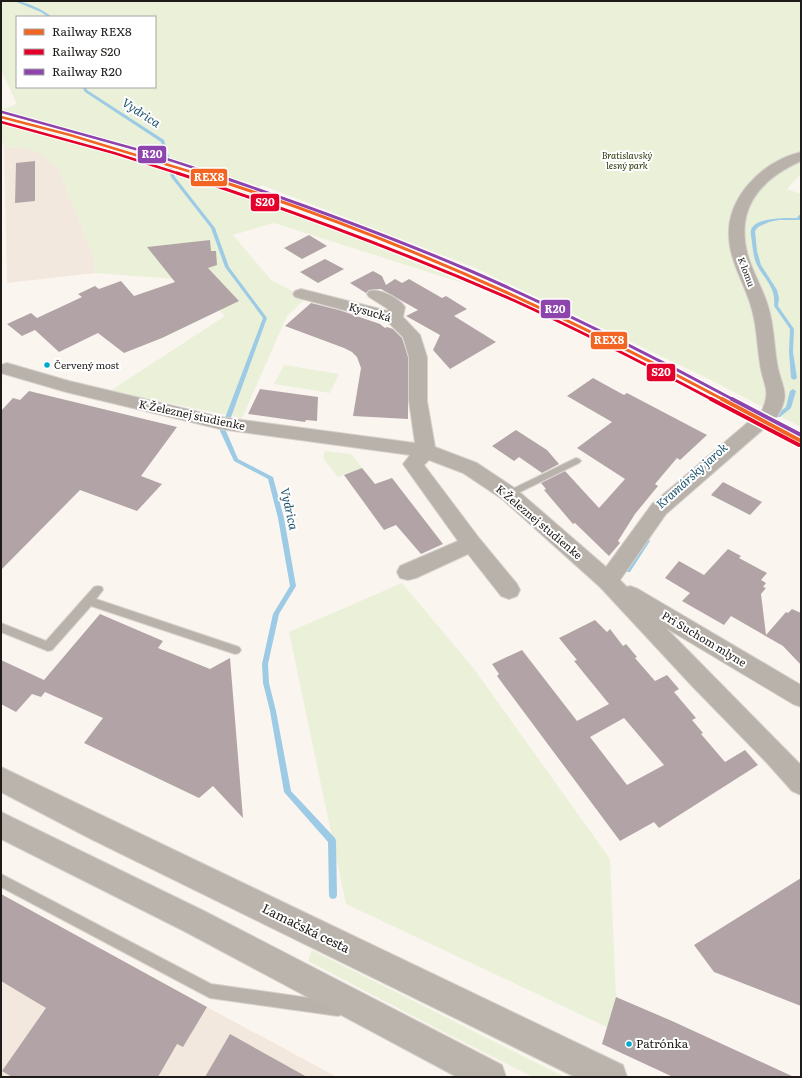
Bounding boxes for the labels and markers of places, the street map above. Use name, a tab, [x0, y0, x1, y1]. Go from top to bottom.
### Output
place label: Červený most	[54, 357, 119, 372]
marker: Červený most	[42, 360, 52, 370]
place label: Patrónka	[636, 1034, 689, 1052]
marker: Patrónka	[624, 1039, 634, 1049]

